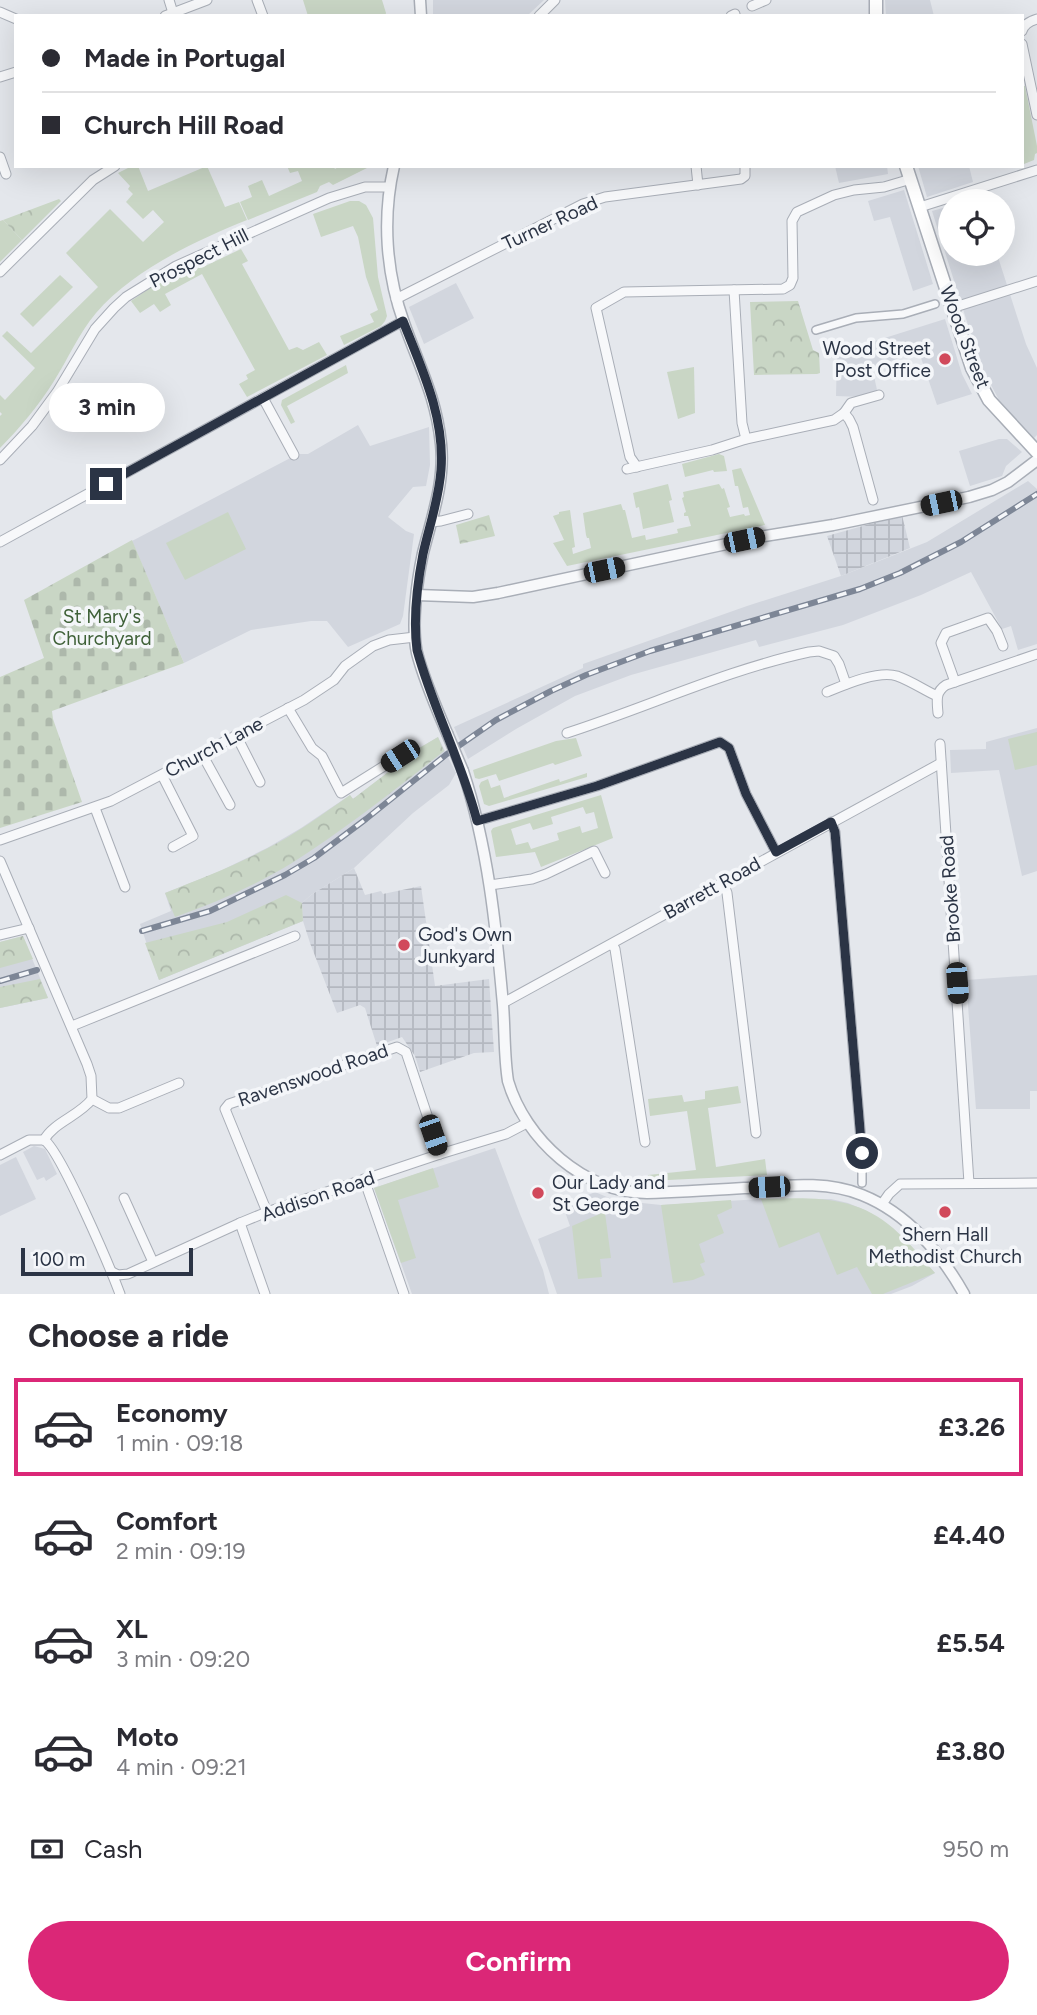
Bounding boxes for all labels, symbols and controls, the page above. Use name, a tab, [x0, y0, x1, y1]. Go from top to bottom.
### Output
text: Made in Portugal	[84, 42, 285, 74]
text: Church Hill Road	[84, 109, 284, 141]
map controls	[938, 189, 1015, 266]
button: locate	[938, 189, 1015, 266]
street label: Turner Road	[499, 191, 601, 255]
street label: Prospect Hill	[146, 223, 252, 293]
street label: Wood Street	[935, 282, 995, 392]
place label: Wood Street Post Office	[822, 337, 931, 382]
marker: Wood Street Post Office	[937, 351, 953, 367]
callout: 3 min	[48, 382, 164, 432]
text: 3 min	[78, 393, 136, 421]
route end	[90, 468, 122, 500]
car	[919, 488, 964, 518]
car	[722, 525, 767, 555]
car	[582, 555, 627, 585]
park label: St Mary's Churchyard	[52, 605, 152, 650]
street label: Church Lane	[161, 712, 267, 782]
car	[377, 736, 424, 776]
street label: Brooke Road	[935, 834, 965, 944]
street label: Barrett Road	[659, 852, 765, 924]
place label: God's Own Junkyard	[418, 923, 512, 968]
marker: God's Own Junkyard	[396, 937, 412, 953]
car	[946, 961, 969, 1005]
street label: Ravenswood Road	[235, 1039, 391, 1111]
car	[417, 1112, 450, 1158]
route start	[846, 1137, 878, 1169]
street label: Addison Road	[258, 1166, 378, 1226]
place label: Our Lady and St George	[552, 1171, 665, 1216]
car	[748, 1175, 791, 1199]
marker: Our Lady and St George	[530, 1185, 546, 1201]
marker: Shern Hall Methodist Church	[937, 1204, 953, 1220]
place label: Shern Hall Methodist Church	[868, 1223, 1022, 1268]
scale bar	[21, 1245, 192, 1277]
text: 100 m	[32, 1248, 85, 1271]
text: Choose a ride	[28, 1317, 229, 1355]
icon: car	[32, 1396, 95, 1459]
text: Economy	[116, 1397, 228, 1429]
text: £3.26	[938, 1411, 1005, 1443]
text: 1 min · 09:18	[116, 1429, 243, 1457]
icon: car	[32, 1504, 95, 1567]
text: Comfort	[116, 1505, 218, 1537]
text: £4.40	[933, 1519, 1005, 1551]
text: 2 min · 09:19	[116, 1537, 246, 1565]
icon: car	[32, 1612, 95, 1675]
text: XL	[116, 1613, 148, 1645]
text: £5.54	[936, 1627, 1005, 1659]
text: 3 min · 09:20	[116, 1645, 250, 1673]
icon: car	[32, 1720, 95, 1783]
text: Moto	[116, 1721, 179, 1753]
text: £3.80	[936, 1735, 1005, 1767]
text: 4 min · 09:21	[116, 1753, 247, 1781]
icon: cash	[28, 1830, 66, 1868]
text: Cash	[84, 1833, 143, 1865]
text: 950 m	[943, 1835, 1009, 1863]
button: Confirm	[28, 1921, 1009, 2001]

